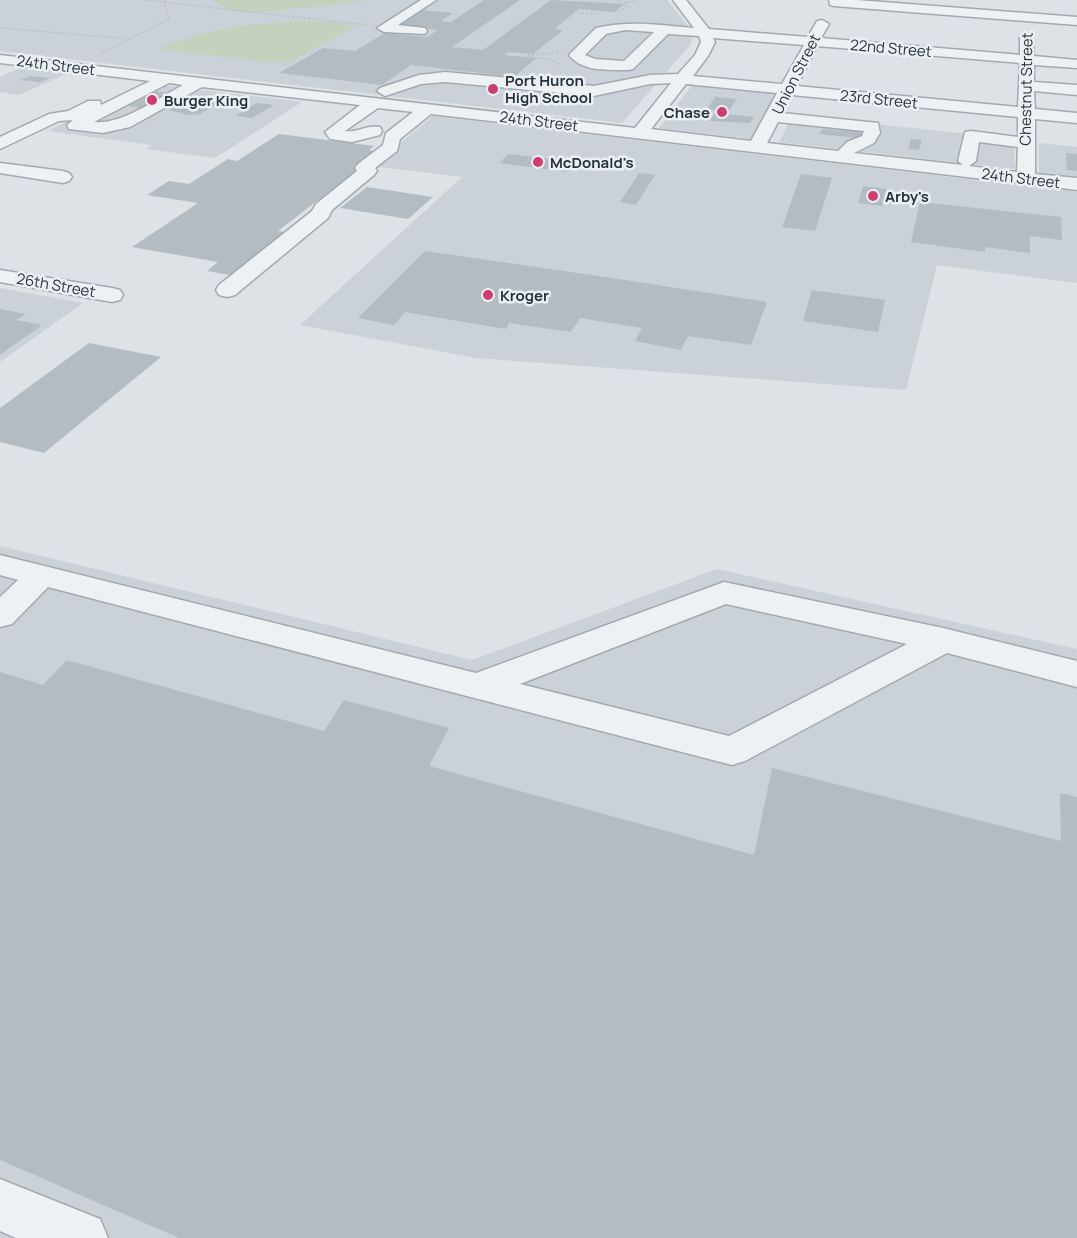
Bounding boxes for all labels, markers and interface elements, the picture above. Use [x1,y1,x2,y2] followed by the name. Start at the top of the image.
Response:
[767,30,825,118] street label: Union Street
[1015,32,1037,146] street label: Chestnut Street
[849,34,933,62] street label: 22nd Street
[15,50,97,80] street label: 24th Street
[505,70,592,108] place label: Port Huron High School
[486,82,500,96] marker: Port Huron High School
[839,84,919,114] street label: 23rd Street
[164,90,248,111] place label: Burger King
[145,93,159,107] marker: Burger King
[664,102,710,123] place label: Chase
[715,105,729,119] marker: Chase
[498,106,580,136] street label: 24th Street
[550,152,634,173] place label: McDonald's
[531,155,545,169] marker: McDonald's
[980,163,1062,193] street label: 24th Street
[885,186,929,207] place label: Arby's
[866,189,880,203] marker: Arby's
[15,268,97,302] street label: 26th Street
[500,285,549,306] place label: Kroger
[481,288,495,302] marker: Kroger

